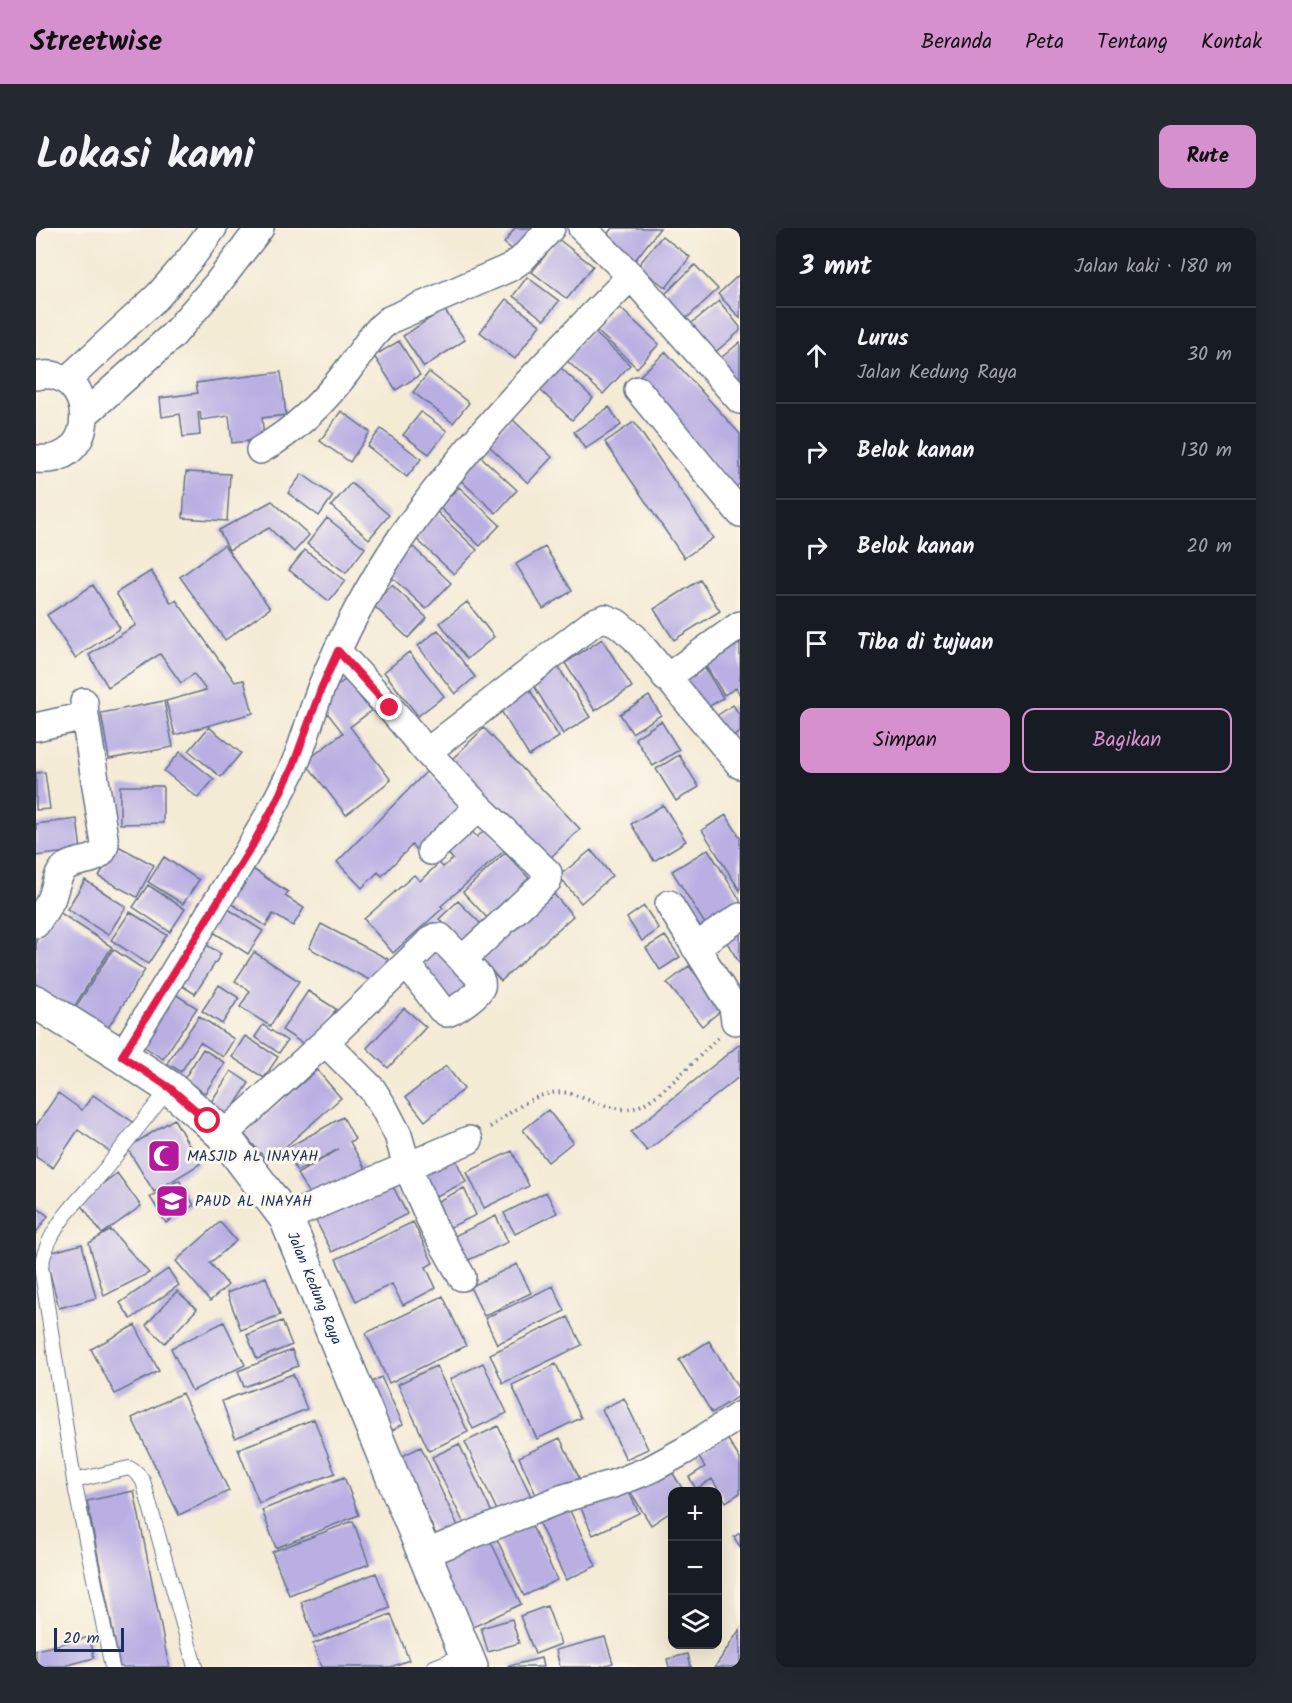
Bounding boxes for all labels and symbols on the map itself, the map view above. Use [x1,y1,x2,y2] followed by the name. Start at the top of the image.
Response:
[376,694,402,720] route end
[194,1107,220,1133] route start
[146,1138,182,1174] mosque icon: MASJID AL INAYAH
[187,1145,318,1169] place label: MASJID AL INAYAH
[154,1183,190,1219] school or university icon: PAUD AL INAYAH
[195,1190,312,1214] place label: PAUD AL INAYAH
[280,1228,348,1349] street label: Jalan Kedung Raya
[54,1625,124,1652] scale bar

